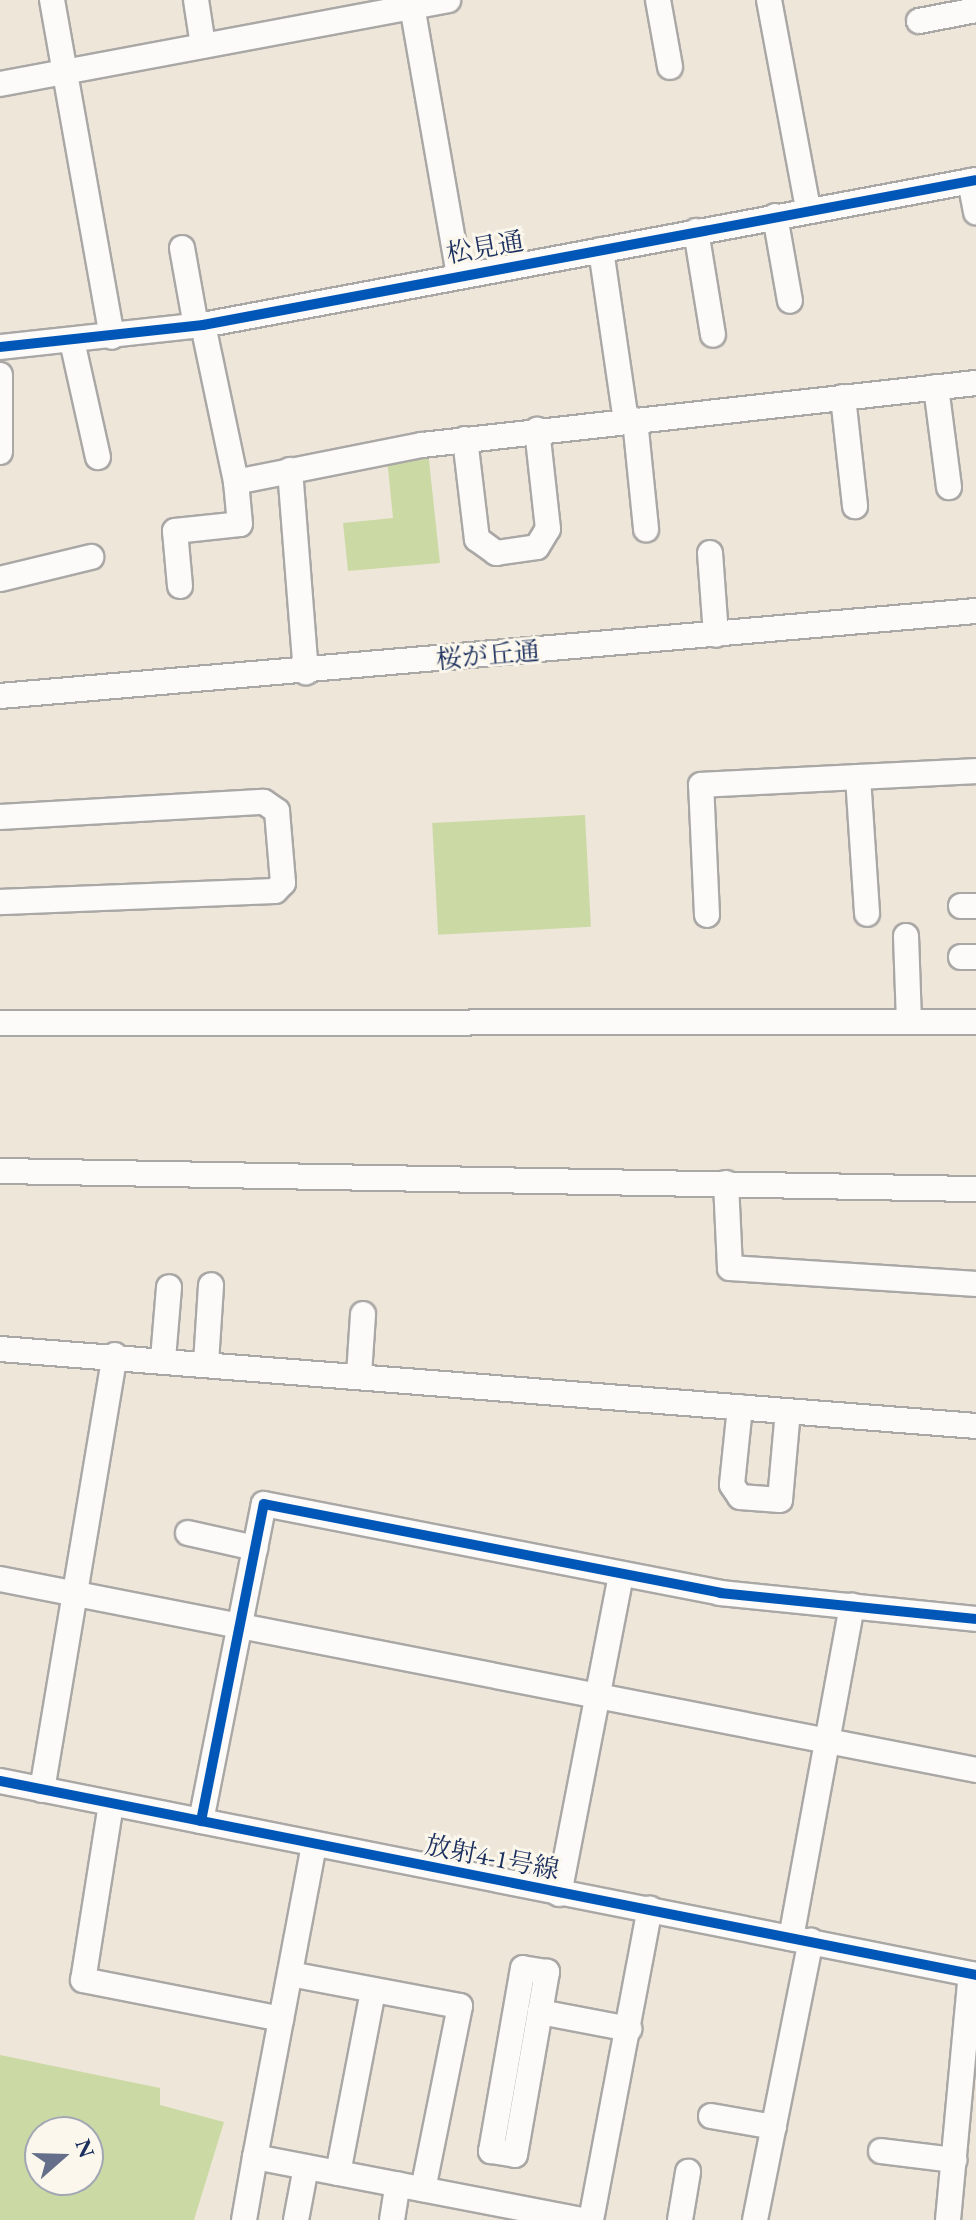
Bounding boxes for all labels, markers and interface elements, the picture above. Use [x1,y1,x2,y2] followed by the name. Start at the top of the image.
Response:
[444,226,526,270] street label: 松見通
[435,636,541,676] street label: 桜が丘通
[422,1830,562,1886] street label: 放射4-1号線
[24,2116,104,2196] north arrow
[68,2135,102,2162] text: N

